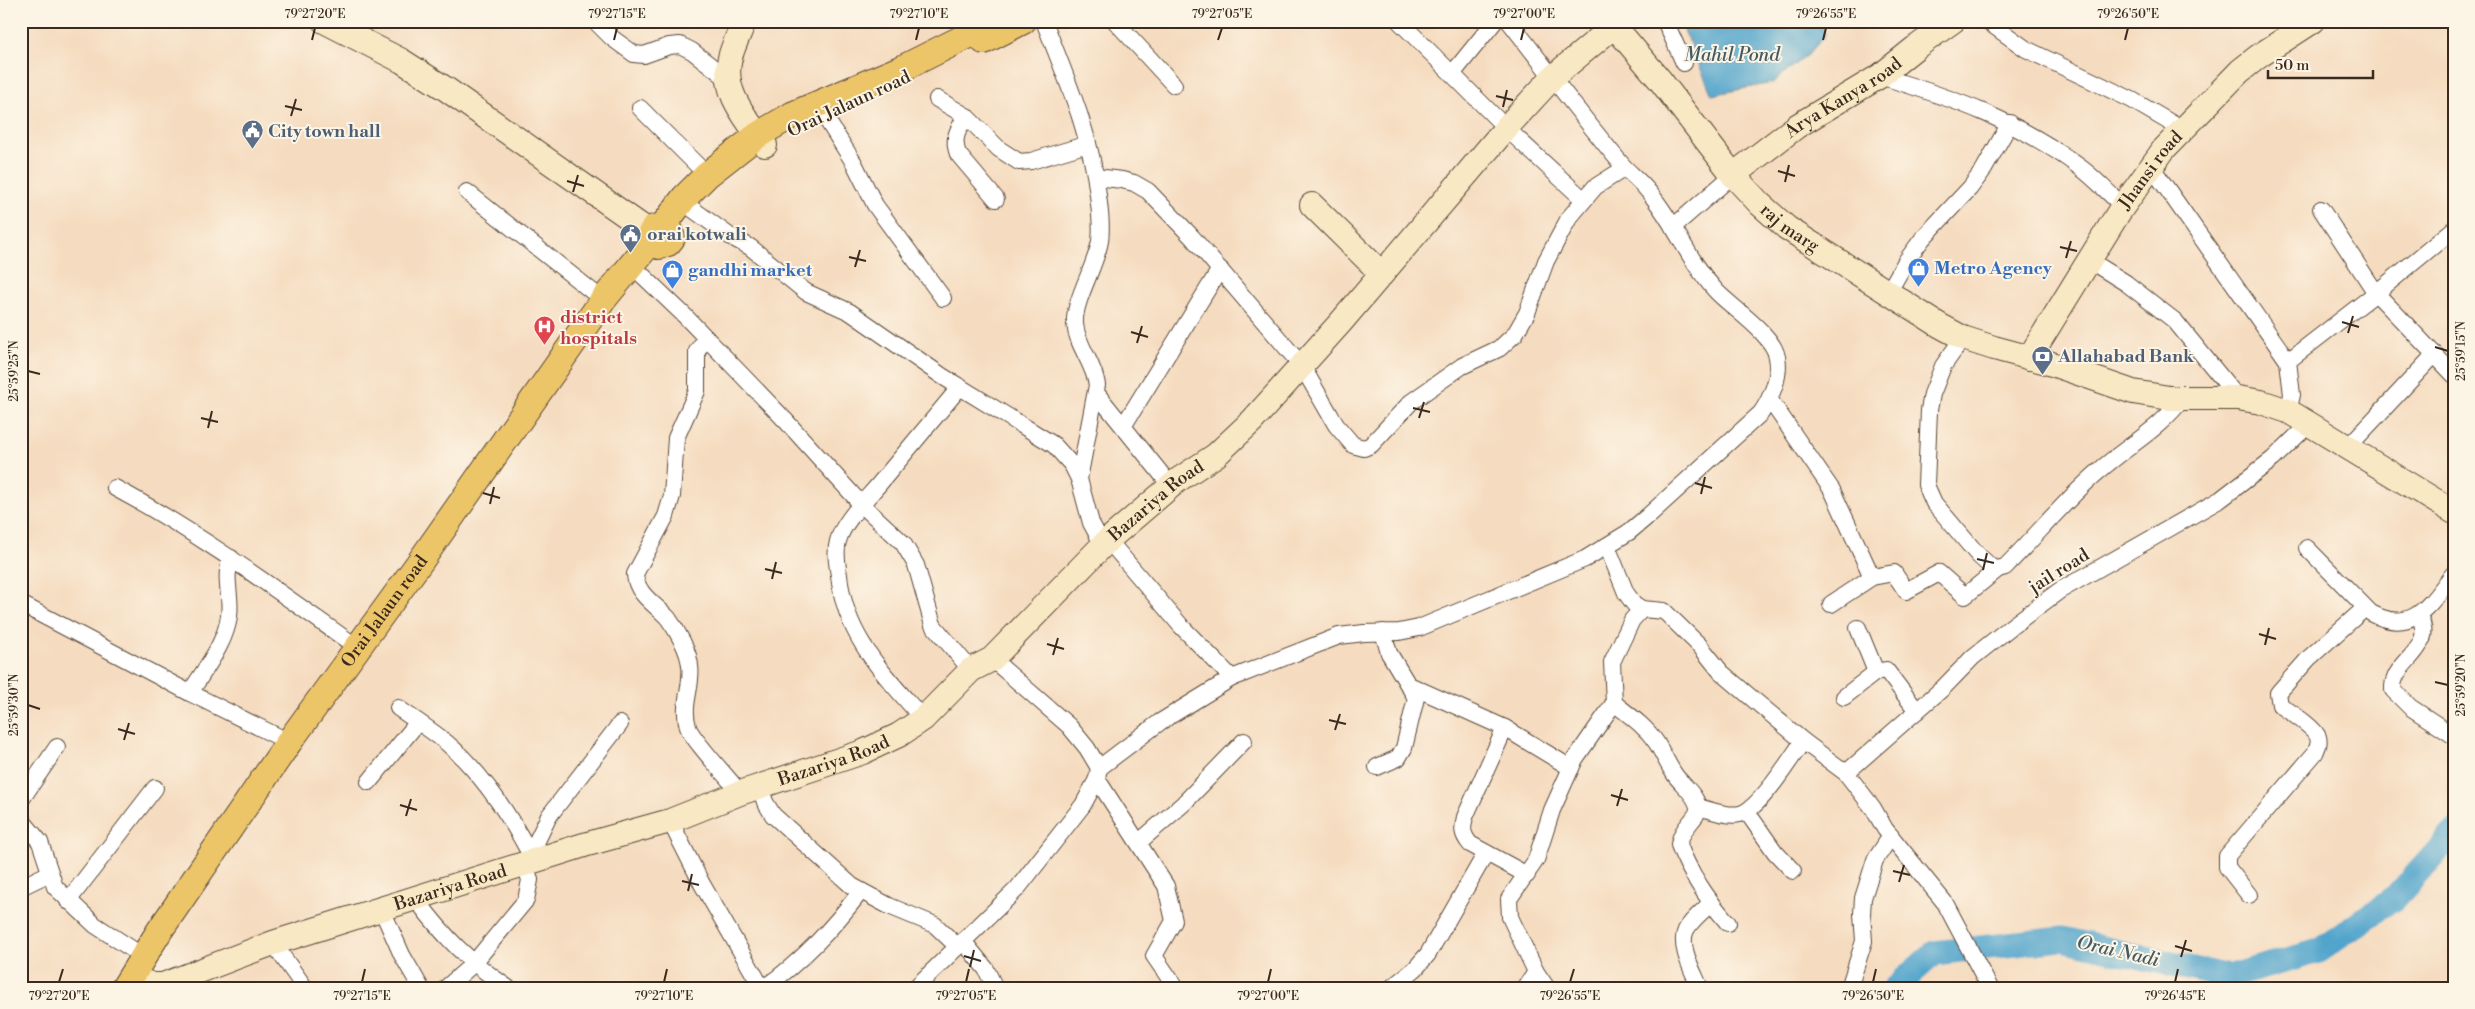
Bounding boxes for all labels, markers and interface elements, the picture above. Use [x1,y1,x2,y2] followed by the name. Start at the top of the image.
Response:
[285,7,345,22] text: 79°27'20"E
[588,7,646,22] text: 79°27'15"E
[890,7,948,22] text: 79°27'10"E
[1192,7,1252,22] text: 79°27'05"E
[1493,7,1555,22] text: 79°27'00"E
[1796,7,1856,22] text: 79°26'55"E
[2097,7,2159,22] text: 79°26'50"E
[1684,43,1781,67] water label: Mahil Pond
[2268,48,2372,80] scale bar
[1779,51,1907,144] street label: Arya Kanya road
[2275,56,2309,75] text: 50 m
[784,65,915,143] street label: Orai Jalaun road
[240,119,264,150] public building icon: City town hall
[268,120,381,143] place label: City town hall
[2112,125,2188,215] street label: Jhansi road
[1755,198,1824,258] street label: raj marg
[619,222,643,253] public building icon: orai kotwali
[647,223,747,246] place label: orai kotwali
[1906,256,1930,287] shop icon: Metro Agency
[1934,257,2053,280] place label: Metro Agency
[660,258,684,289] shop icon: gandhi market
[688,259,813,282] place label: gandhi market
[560,306,637,350] place label: district hospitals
[532,315,556,346] hospital icon: district hospitals
[2454,321,2469,381] text: 25°59'15"N
[7,340,22,402] text: 25°59'25"N
[2030,344,2054,375] bank icon: Allahabad Bank
[2057,345,2195,368] place label: Allahabad Bank
[1103,454,1209,547] street label: Bazariya Road
[2024,543,2094,599] street label: jail road
[336,550,433,672] street label: Orai Jalaun road
[2454,654,2469,716] text: 25°59'20"N
[7,674,22,736] text: 25°59'30"N
[774,729,894,791] street label: Bazariya Road
[390,858,510,916] street label: Bazariya Road
[2074,930,2162,972] water label: Orai Nadi
[29,989,89,1004] text: 79°27'20"E
[333,989,391,1004] text: 79°27'15"E
[635,989,693,1004] text: 79°27'10"E
[936,989,996,1004] text: 79°27'05"E
[1237,989,1299,1004] text: 79°27'00"E
[1540,989,1600,1004] text: 79°26'55"E
[1842,989,1904,1004] text: 79°26'50"E
[2144,989,2206,1004] text: 79°26'45"E

